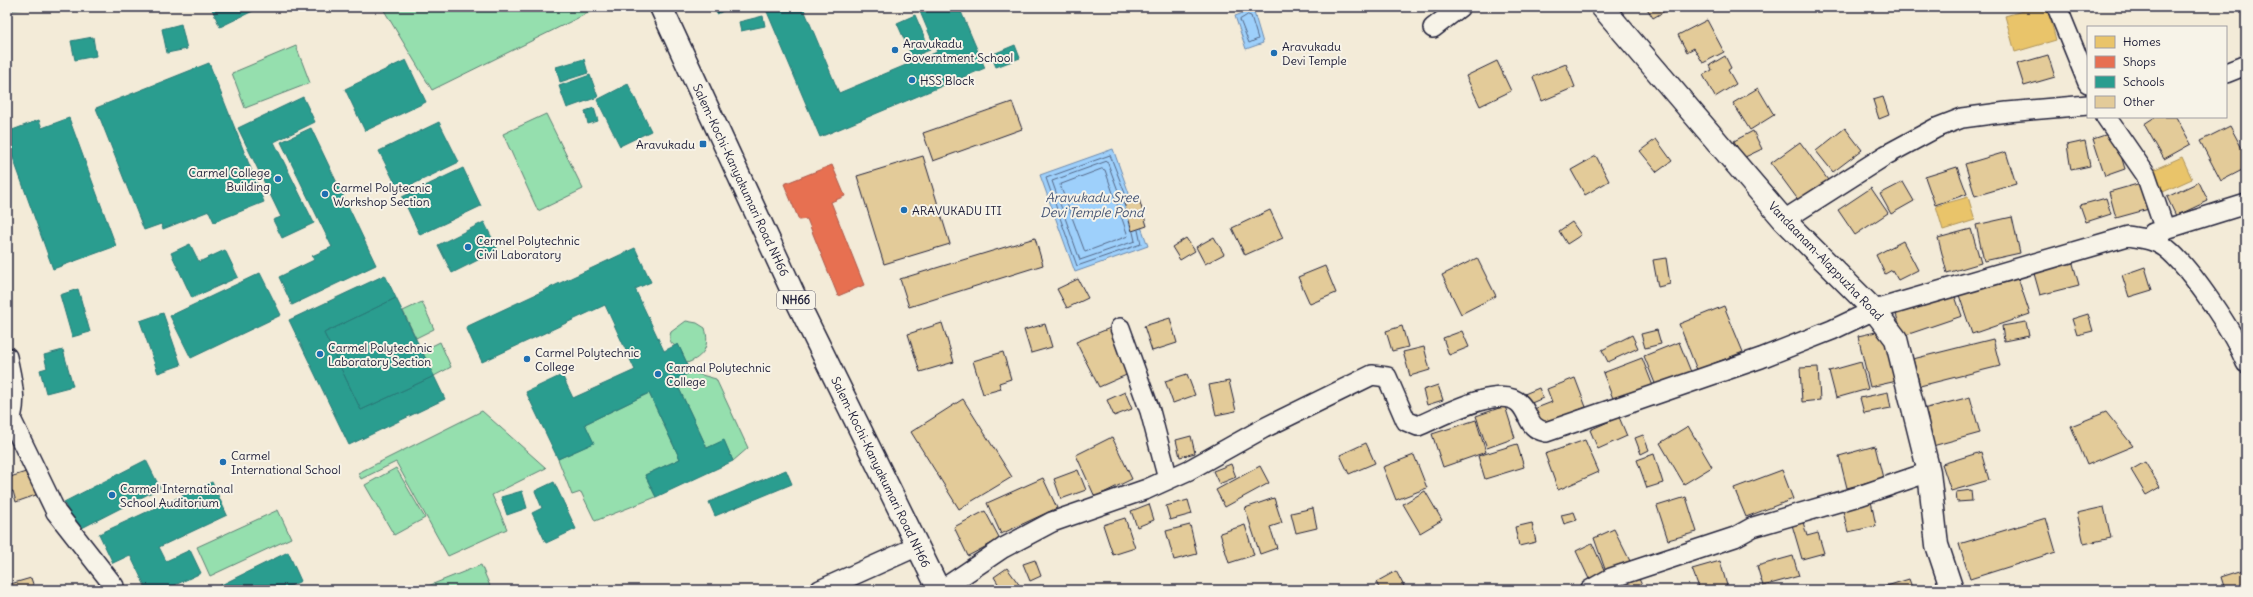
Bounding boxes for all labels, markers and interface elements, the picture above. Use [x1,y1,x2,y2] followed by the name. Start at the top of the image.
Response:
[2087,26,2227,118] legend
[2123,34,2161,49] text: Homes
[903,36,1013,65] place label: Aravukadu Governtment School
[1282,39,1347,68] place label: Aravukadu Devi Temple
[890,45,900,55] marker: Aravukadu Governtment School
[1269,48,1279,58] marker: Aravukadu Devi Temple
[2123,54,2156,69] text: Shops
[920,73,974,88] place label: HSS Block
[2123,74,2164,89] text: Schools
[907,75,917,85] marker: HSS Block
[690,81,792,279] street label: Salem-Kochi-Kanyakumari Road NH66
[2123,94,2155,109] text: Other
[636,137,695,152] place label: Aravukadu
[698,139,708,149] marker: Aravukadu
[188,165,270,194] place label: Carmel College Building
[273,174,283,184] marker: Carmel College Building
[333,180,431,209] place label: Carmel Polytecnic Workshop Section
[320,189,330,199] marker: Carmel Polytecnic Workshop Section
[1040,189,1146,221] water label: Aravukadu Sree Devi Temple Pond
[1765,198,1887,324] street label: Vandaanam-Alappuzha Road
[912,203,1002,218] place label: ARAVUKADU ITI
[899,205,909,215] marker: ARAVUKADU ITI
[476,233,580,262] place label: Cermel Polytechnic Civil Laboratory
[463,242,473,252] marker: Cermel Polytechnic Civil Laboratory
[777,291,815,309] road number: NH66
[328,340,432,369] place label: Carmel Polytechnic Laboratory Section
[535,345,639,374] place label: Carmel Polytechnic College
[315,349,325,359] marker: Carmel Polytechnic Laboratory Section
[522,354,532,364] marker: Carmel Polytechnic College
[666,360,771,389] place label: Carmal Polytechnic College
[653,369,663,379] marker: Carmal Polytechnic College
[828,374,934,570] street label: Salem-Kochi-Kanyakumari Road NH66
[231,448,341,477] place label: Carmel International School
[218,457,228,467] marker: Carmel International School
[120,481,233,510] place label: Carmel International School Auditorium
[107,490,117,500] marker: Carmel International School Auditorium

